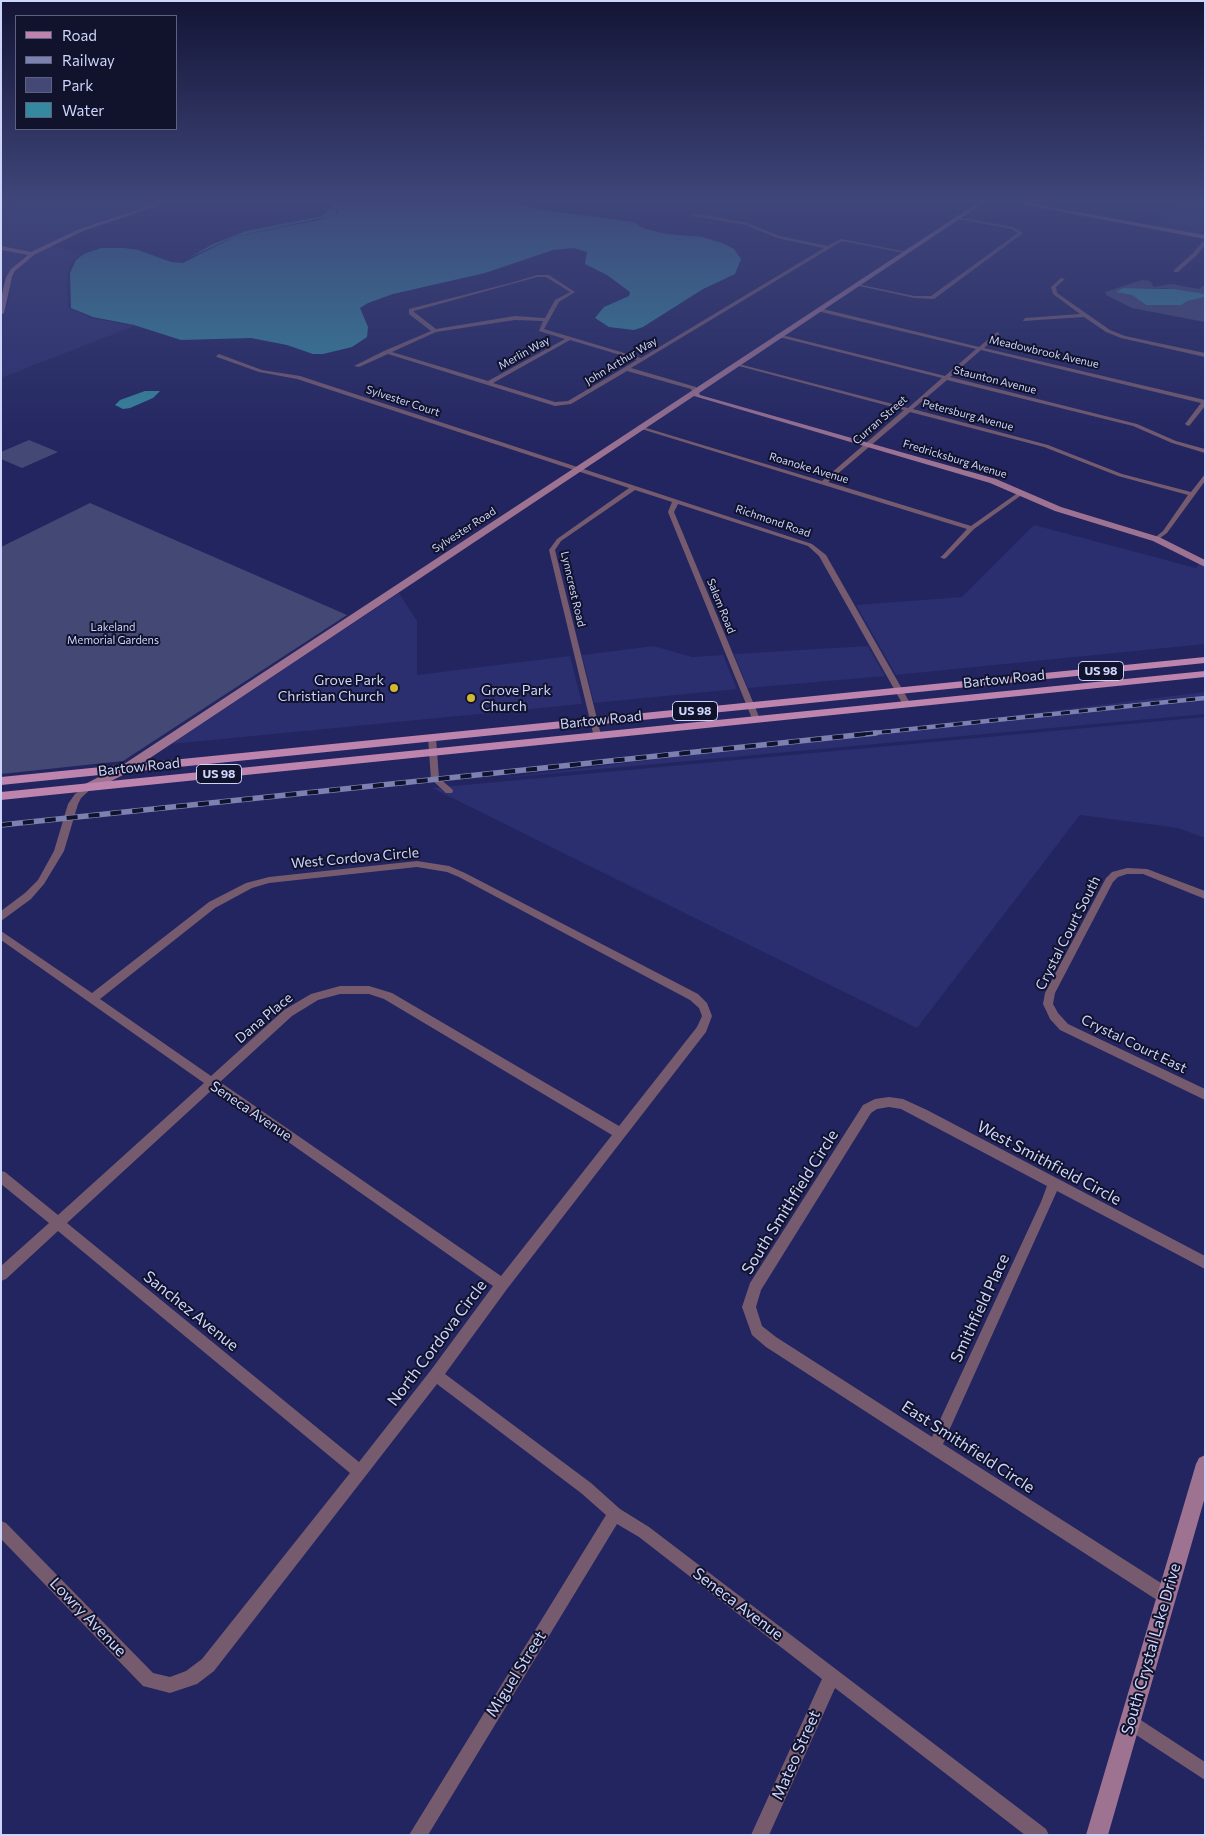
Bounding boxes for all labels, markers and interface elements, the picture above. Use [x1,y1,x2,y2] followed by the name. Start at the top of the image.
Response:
[15,15,178,130] legend
[62,26,97,44] text: Road
[62,51,115,69] text: Railway
[62,76,93,94] text: Park
[62,101,104,119] text: Water
[496,333,552,373] street label: Merlin Way
[988,333,1100,371] street label: Meadowbrook Avenue
[583,334,659,388] street label: John Arthur Way
[952,363,1038,397] street label: Staunton Avenue
[364,383,442,419] street label: Sylvester Court
[850,393,910,447] street label: Curran Street
[921,397,1015,433] street label: Petersburg Avenue
[901,437,1009,481] street label: Fredricksburg Avenue
[768,450,850,486] street label: Roanoke Avenue
[734,502,812,540] street label: Richmond Road
[430,504,498,556] street label: Sylvester Road
[558,550,588,628] street label: Lynncrest Road
[704,577,738,635] street label: Salem Road
[67,620,159,646] park label: Lakeland Memorial Gardens
[1078,661,1124,680] road number: US 98
[962,666,1046,692] street label: Bartow Road
[278,672,384,704] place label: Grove Park Christian Church
[388,682,400,694] marker: Grove Park Christian Church
[481,682,551,714] place label: Grove Park Church
[465,692,477,704] marker: Grove Park Church
[672,701,718,720] road number: US 98
[559,707,643,733] street label: Bartow Road
[97,754,181,780] street label: Bartow Road
[196,764,242,784] road number: US 98
[290,844,420,872] street label: West Cordova Circle
[1032,873,1104,993] street label: Crystal Court South
[232,989,296,1047] street label: Dana Place
[1078,1011,1190,1077] street label: Crystal Court East
[207,1078,295,1144] street label: Seneca Avenue
[974,1117,1124,1209] street label: West Smithfield Circle
[738,1126,842,1278] street label: South Smithfield Circle
[947,1251,1013,1365] street label: Smithfield Place
[140,1267,242,1355] street label: Sanchez Avenue
[383,1276,491,1410] street label: North Cordova Circle
[898,1397,1038,1497] street label: East Smithfield Circle
[1117,1561,1185,1737] street label: South Crystal Lake Drive
[689,1564,787,1644] street label: Seneca Avenue
[46,1574,130,1660] street label: Lowry Avenue
[482,1627,550,1721] street label: Miguel Street
[768,1707,824,1803] street label: Mateo Street

